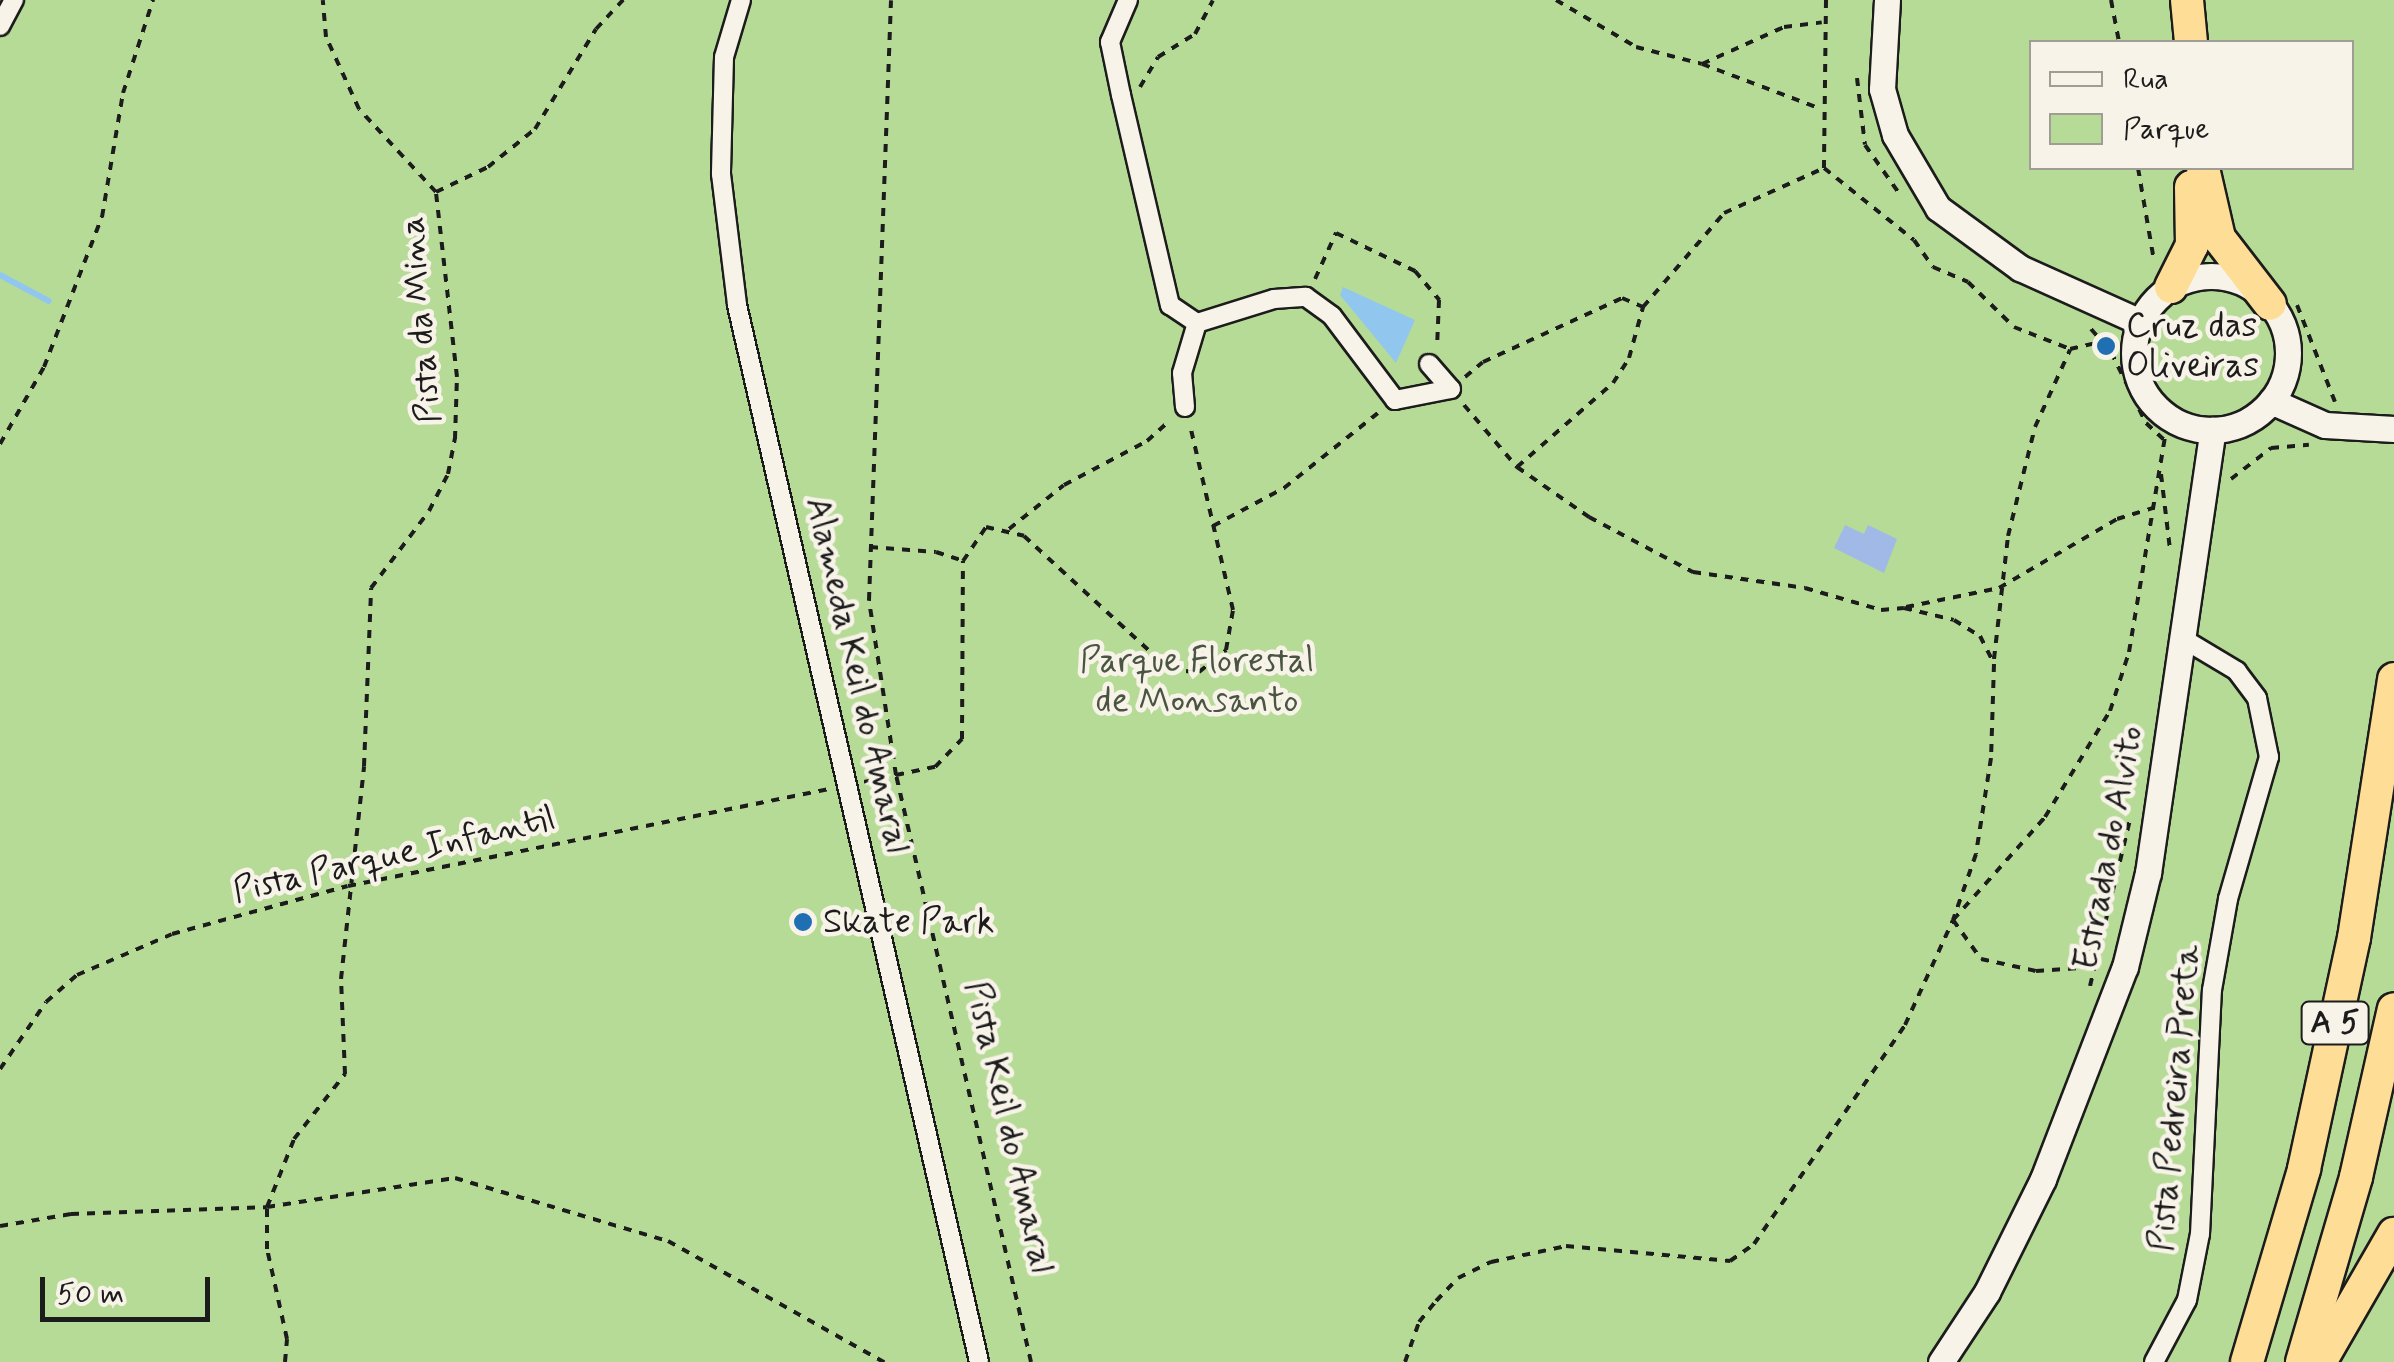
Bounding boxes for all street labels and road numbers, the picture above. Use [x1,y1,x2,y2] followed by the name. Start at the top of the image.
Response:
[392,221,450,419] street label: Pista da Mina
[796,494,918,856] street label: Alameda Keil do Amaral
[2065,723,2153,973] street label: Estrada do Alvito
[236,799,552,911] street label: Pista Parque Infantil
[2141,949,2209,1247] street label: Pista Pedreira Preta
[955,978,1063,1276] street label: Pista Keil do Amaral
[2300,996,2370,1050] road number: A 5

